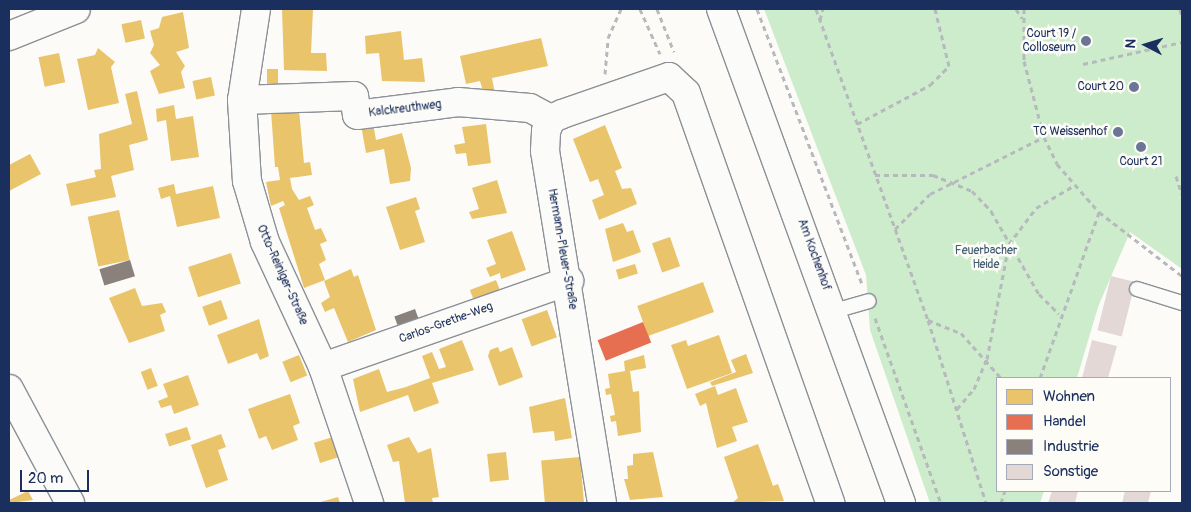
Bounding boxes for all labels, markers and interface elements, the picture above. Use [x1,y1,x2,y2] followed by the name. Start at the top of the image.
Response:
[1121,20,1171,70] north arrow
[1022,27,1076,55] place label: Court 19 / Colloseum
[1080,35,1092,47] marker: Court 19 / Colloseum
[1122,38,1139,49] text: N
[1077,80,1124,94] place label: Court 20
[1128,81,1140,93] marker: Court 20
[368,97,442,121] street label: Kalckreuthweg
[1033,125,1108,139] place label: TC Weissenhof
[1112,126,1124,138] marker: TC Weissenhof
[1135,141,1147,153] marker: Court 21
[1119,155,1163,169] place label: Court 21
[544,187,580,311] street label: Hermann-Pleuer-Straße
[794,217,834,293] street label: Am Kochenhof
[253,223,311,327] street label: Otto-Reiniger-Straße
[955,244,1017,272] park label: Feuerbacher Heide
[397,299,495,347] street label: Carlos-Grethe-Weg
[996,377,1171,492] legend
[1043,387,1095,406] text: Wohnen
[1043,412,1086,431] text: Handel
[1043,437,1099,456] text: Industrie
[22,460,91,492] scale bar
[1043,462,1098,481] text: Sonstige
[28,469,63,488] text: 20 m

